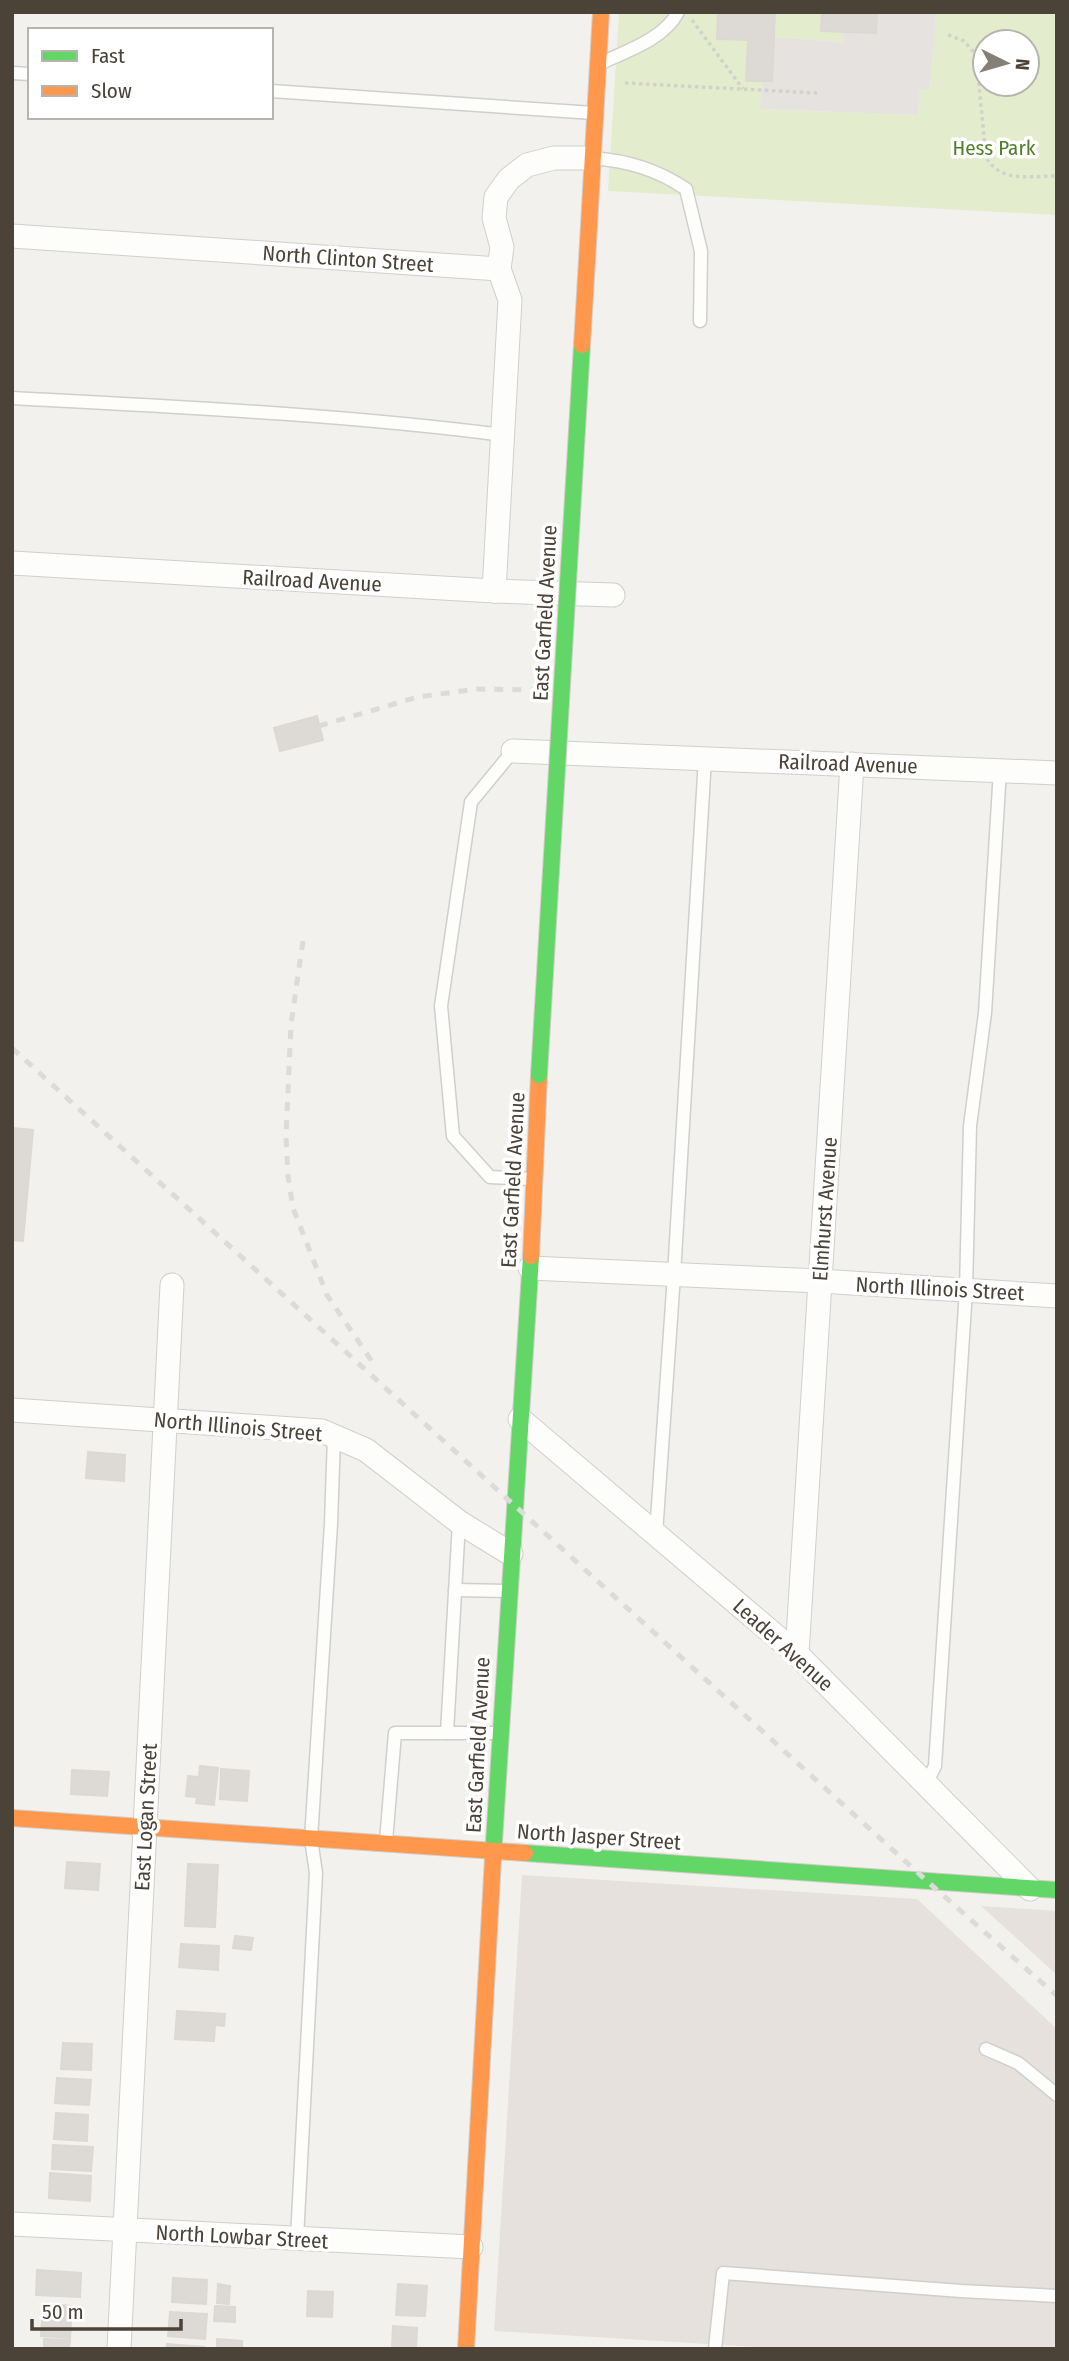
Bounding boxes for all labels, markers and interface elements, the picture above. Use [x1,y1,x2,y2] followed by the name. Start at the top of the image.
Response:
[28,28,273,119] legend
[971,28,1041,98] north arrow
[91,43,125,69] text: Fast
[1010,58,1034,71] text: N
[91,78,132,104] text: Slow
[952,135,1036,161] park label: Hess Park
[262,240,435,278] street label: North Clinton Street
[527,524,563,702] street label: East Garfield Avenue
[242,564,382,598] street label: Railroad Avenue
[778,749,918,779] street label: Railroad Avenue
[495,1091,531,1269] street label: East Garfield Avenue
[807,1136,843,1282] street label: Elmhurst Avenue
[855,1272,1025,1306] street label: North Illinois Street
[153,1407,323,1447] street label: North Illinois Street
[727,1593,839,1697] street label: Leader Avenue
[460,1656,496,1834] street label: East Garfield Avenue
[129,1742,163,1891] street label: East Logan Street
[516,1818,682,1856] street label: North Jasper Street
[155,2219,329,2255] street label: North Lowbar Street
[32,2288,180,2332] scale bar
[42,2299,84,2325] text: 50 m

